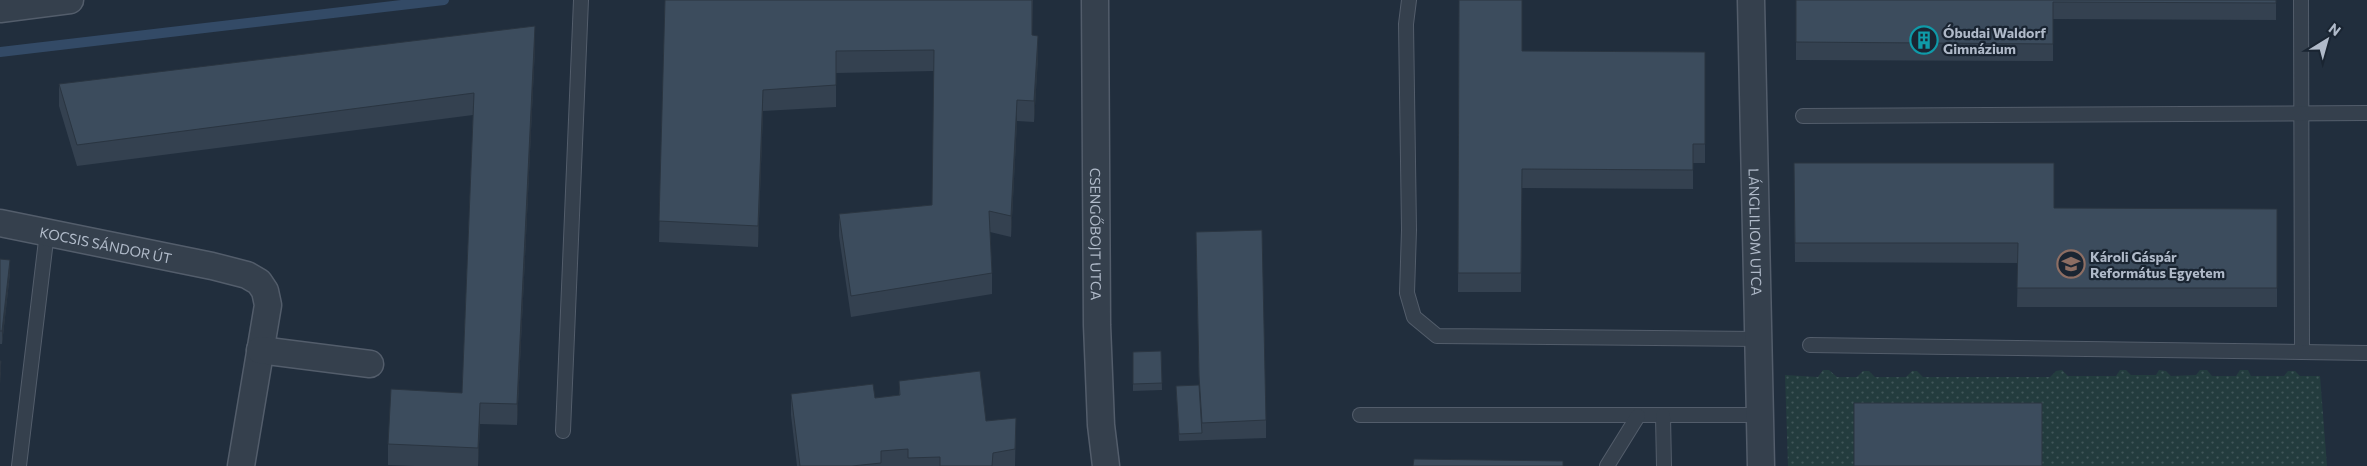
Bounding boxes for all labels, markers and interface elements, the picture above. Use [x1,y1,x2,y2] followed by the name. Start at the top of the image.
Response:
[2302,15,2352,65] north arrow
[2326,19,2344,39] text: N
[1943,24,2046,57] place label: Óbudai Waldorf Gimnázium
[1909,25,1939,55] building icon: Óbudai Waldorf Gimnázium
[1088,168,1105,301] street label: CSENGŐBOJT UTCA
[1746,168,1766,296] street label: LÁNGLILIOM UTCA
[38,223,173,266] street label: KOCSIS SÁNDOR ÚT
[2090,248,2225,281] place label: Károli Gáspár Református Egyetem
[2056,249,2086,279] school or university icon: Károli Gáspár Református Egyetem

